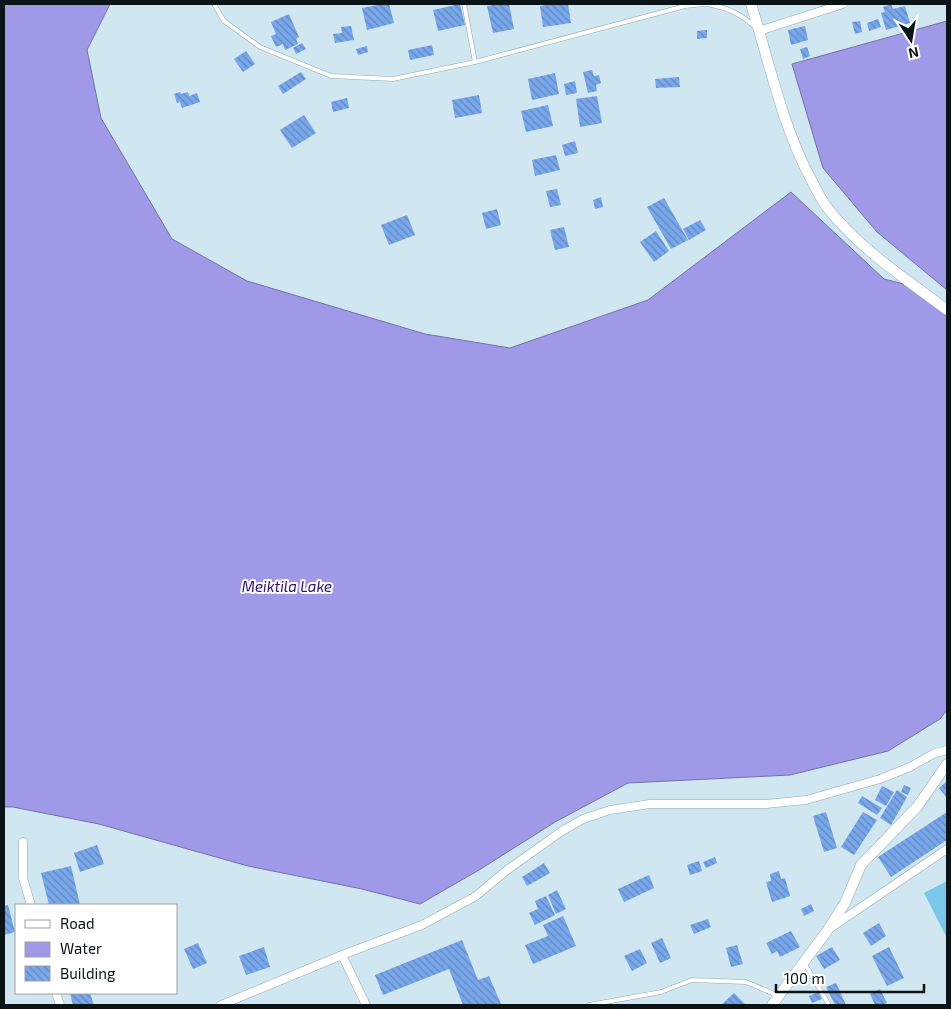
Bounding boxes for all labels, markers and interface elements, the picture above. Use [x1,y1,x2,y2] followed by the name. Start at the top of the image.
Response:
[886,15,936,65] north arrow
[907,44,921,63] text: N
[242,577,332,595] water label: Meiktila Lake
[15,904,178,994] legend
[60,914,95,932] text: Road
[60,939,102,957] text: Water
[776,962,924,994] scale bar
[60,964,116,982] text: Building
[784,969,825,987] text: 100 m

